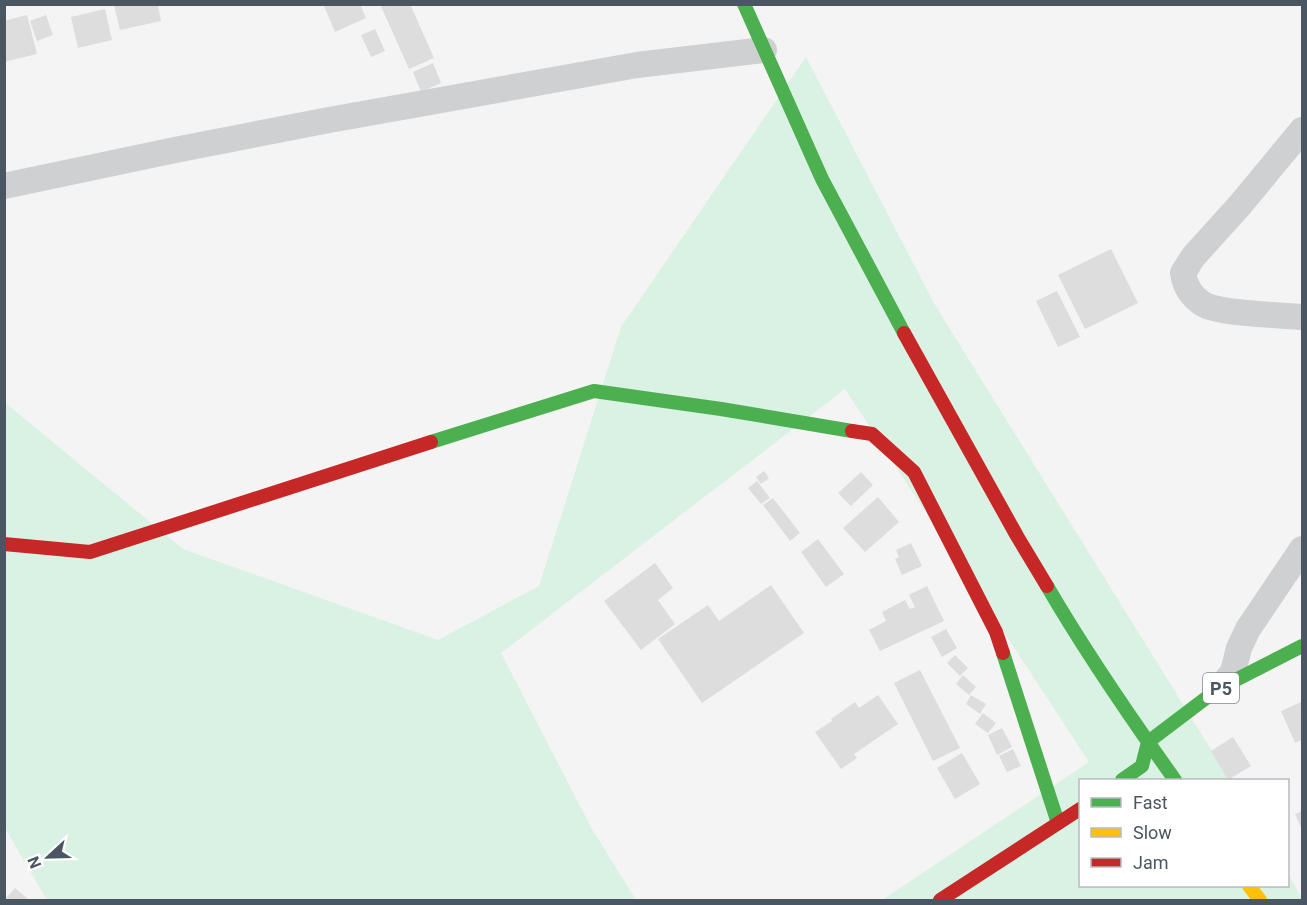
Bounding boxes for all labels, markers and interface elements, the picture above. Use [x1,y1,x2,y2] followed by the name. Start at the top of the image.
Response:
[1203,673,1239,703] road number: P5
[1079,779,1289,887] legend
[1133,792,1168,813] text: Fast
[1133,822,1172,843] text: Slow
[18,827,78,887] north arrow
[1133,852,1169,873] text: Jam
[24,854,45,871] text: N

